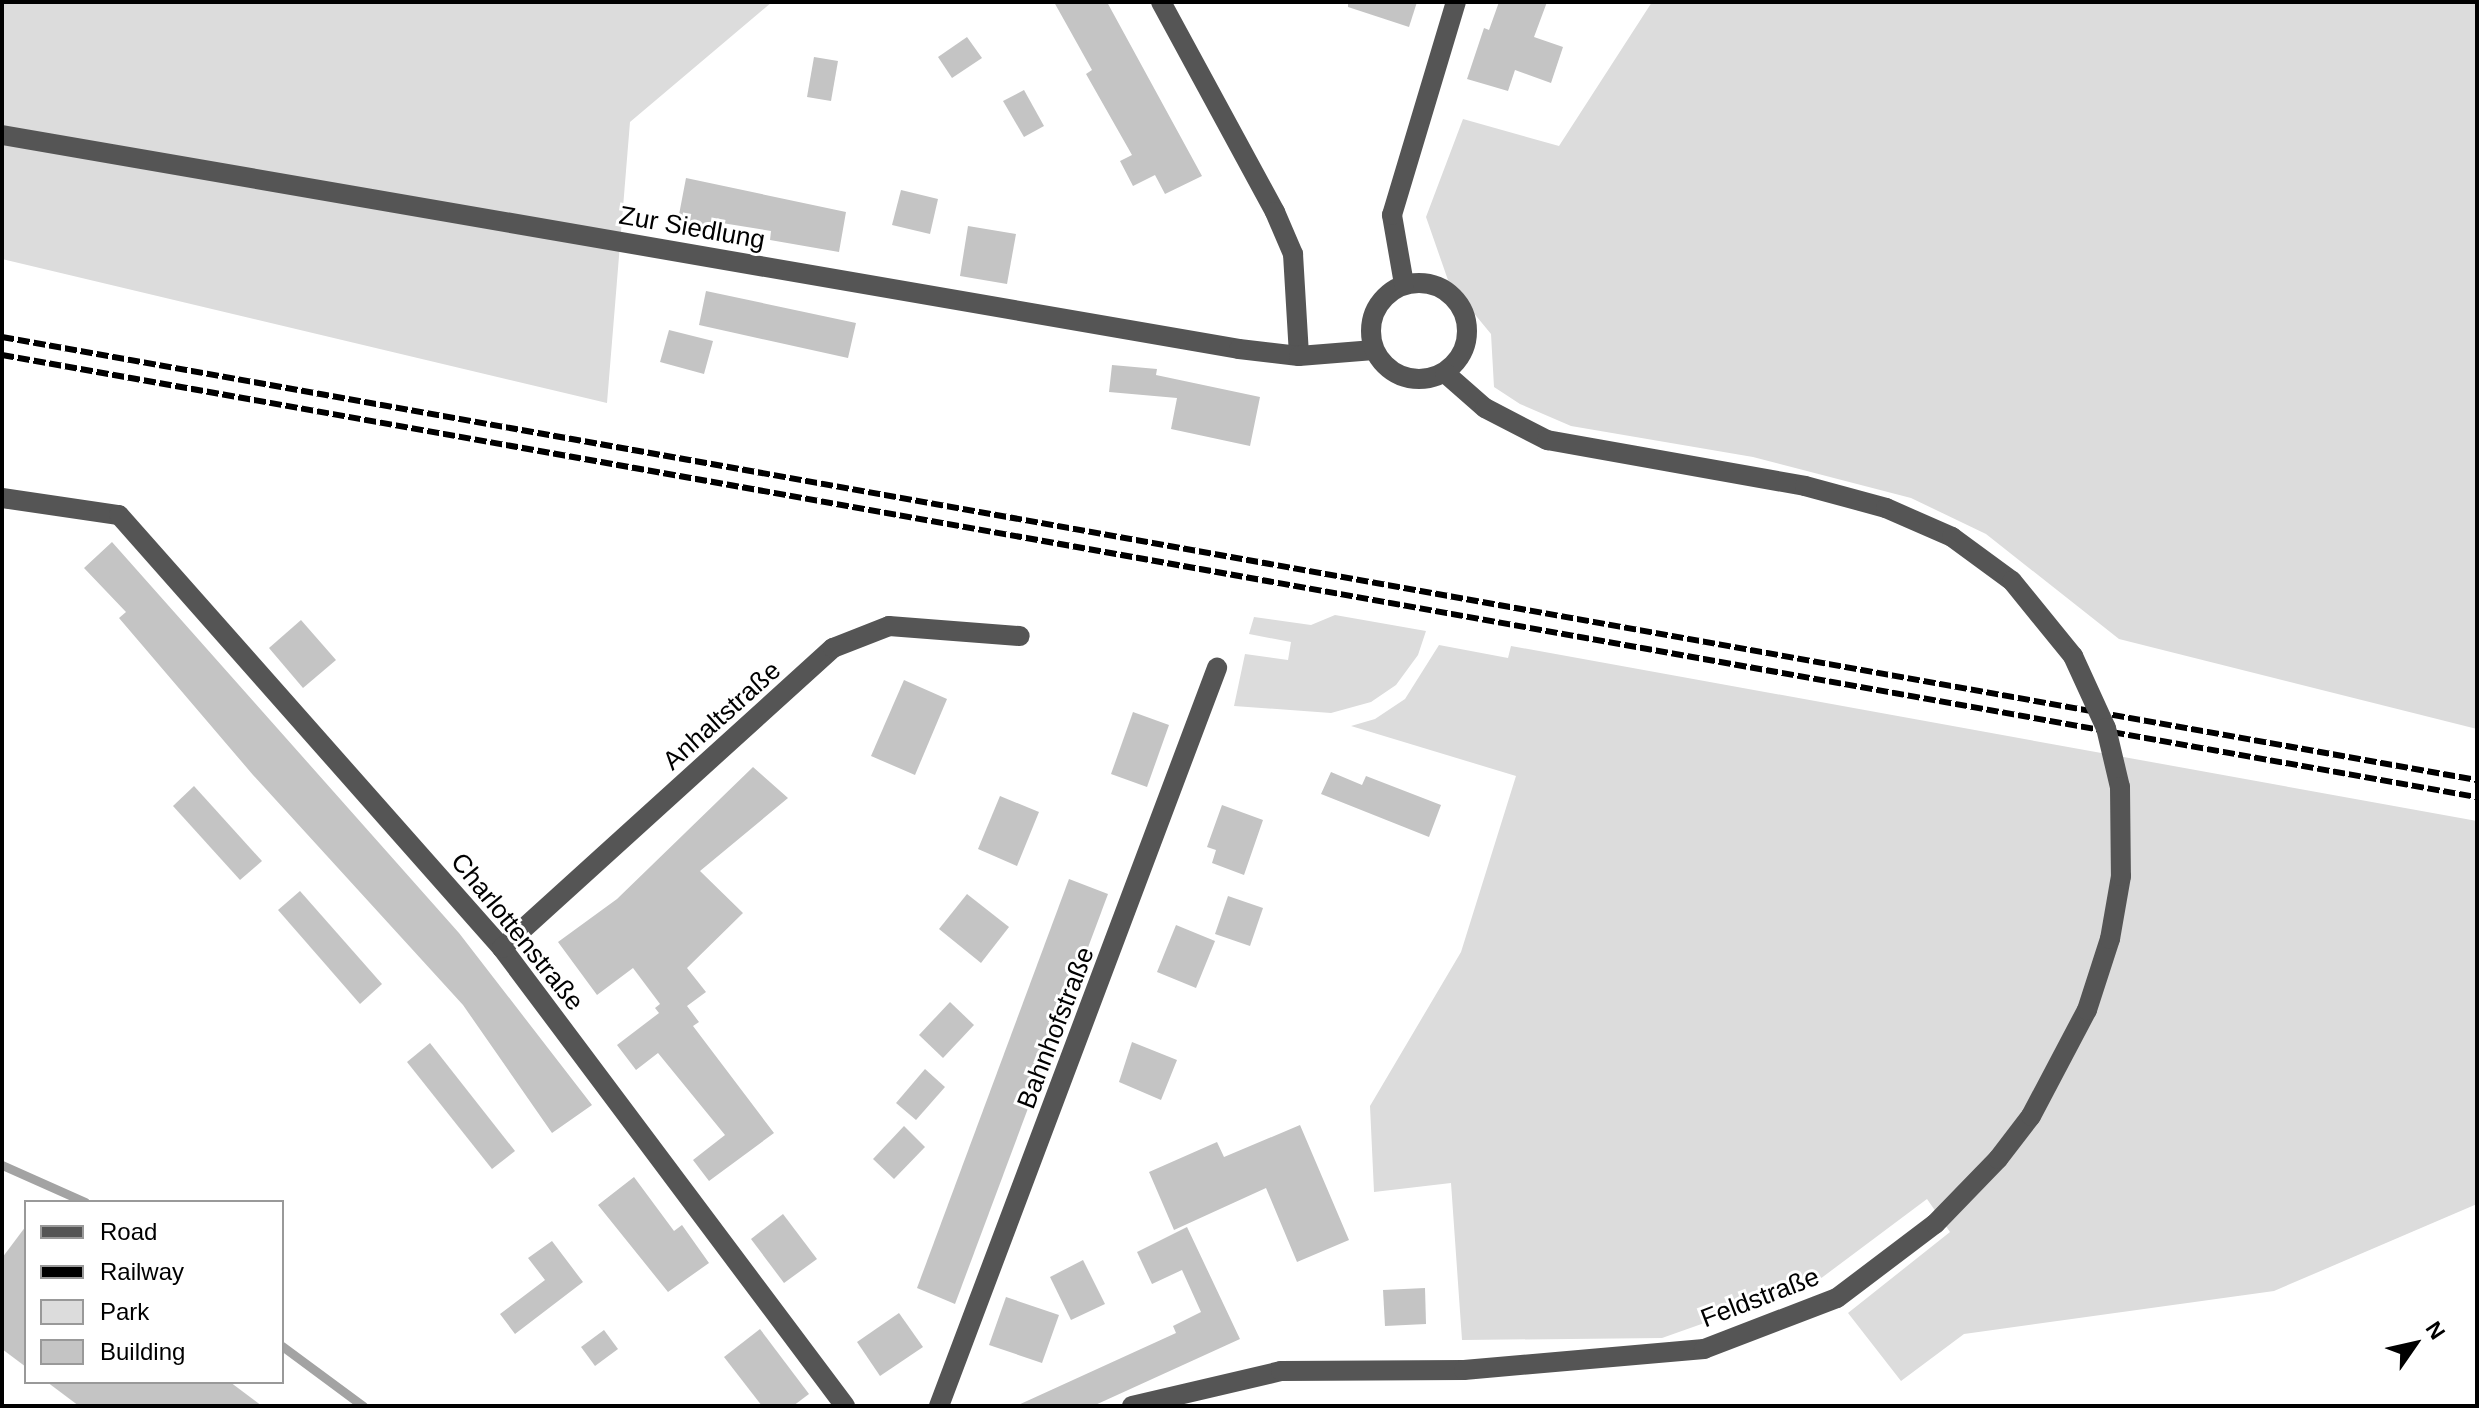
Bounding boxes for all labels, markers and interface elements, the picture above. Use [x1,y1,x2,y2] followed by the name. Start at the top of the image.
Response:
[617,200,767,256] street label: Zur Siedlung
[657,655,787,777] street label: Anhaltstraße
[444,847,590,1017] street label: Charlottenstraße
[1011,943,1101,1113] street label: Bahnhofstraße
[24,1200,284,1384] legend
[100,1218,157,1245] text: Road
[100,1258,184,1285] text: Railway
[1696,1261,1824,1335] street label: Feldstraße
[100,1298,149,1325] text: Park
[2375,1304,2455,1384] north arrow
[2421,1317,2450,1344] text: N
[100,1338,185,1365] text: Building

